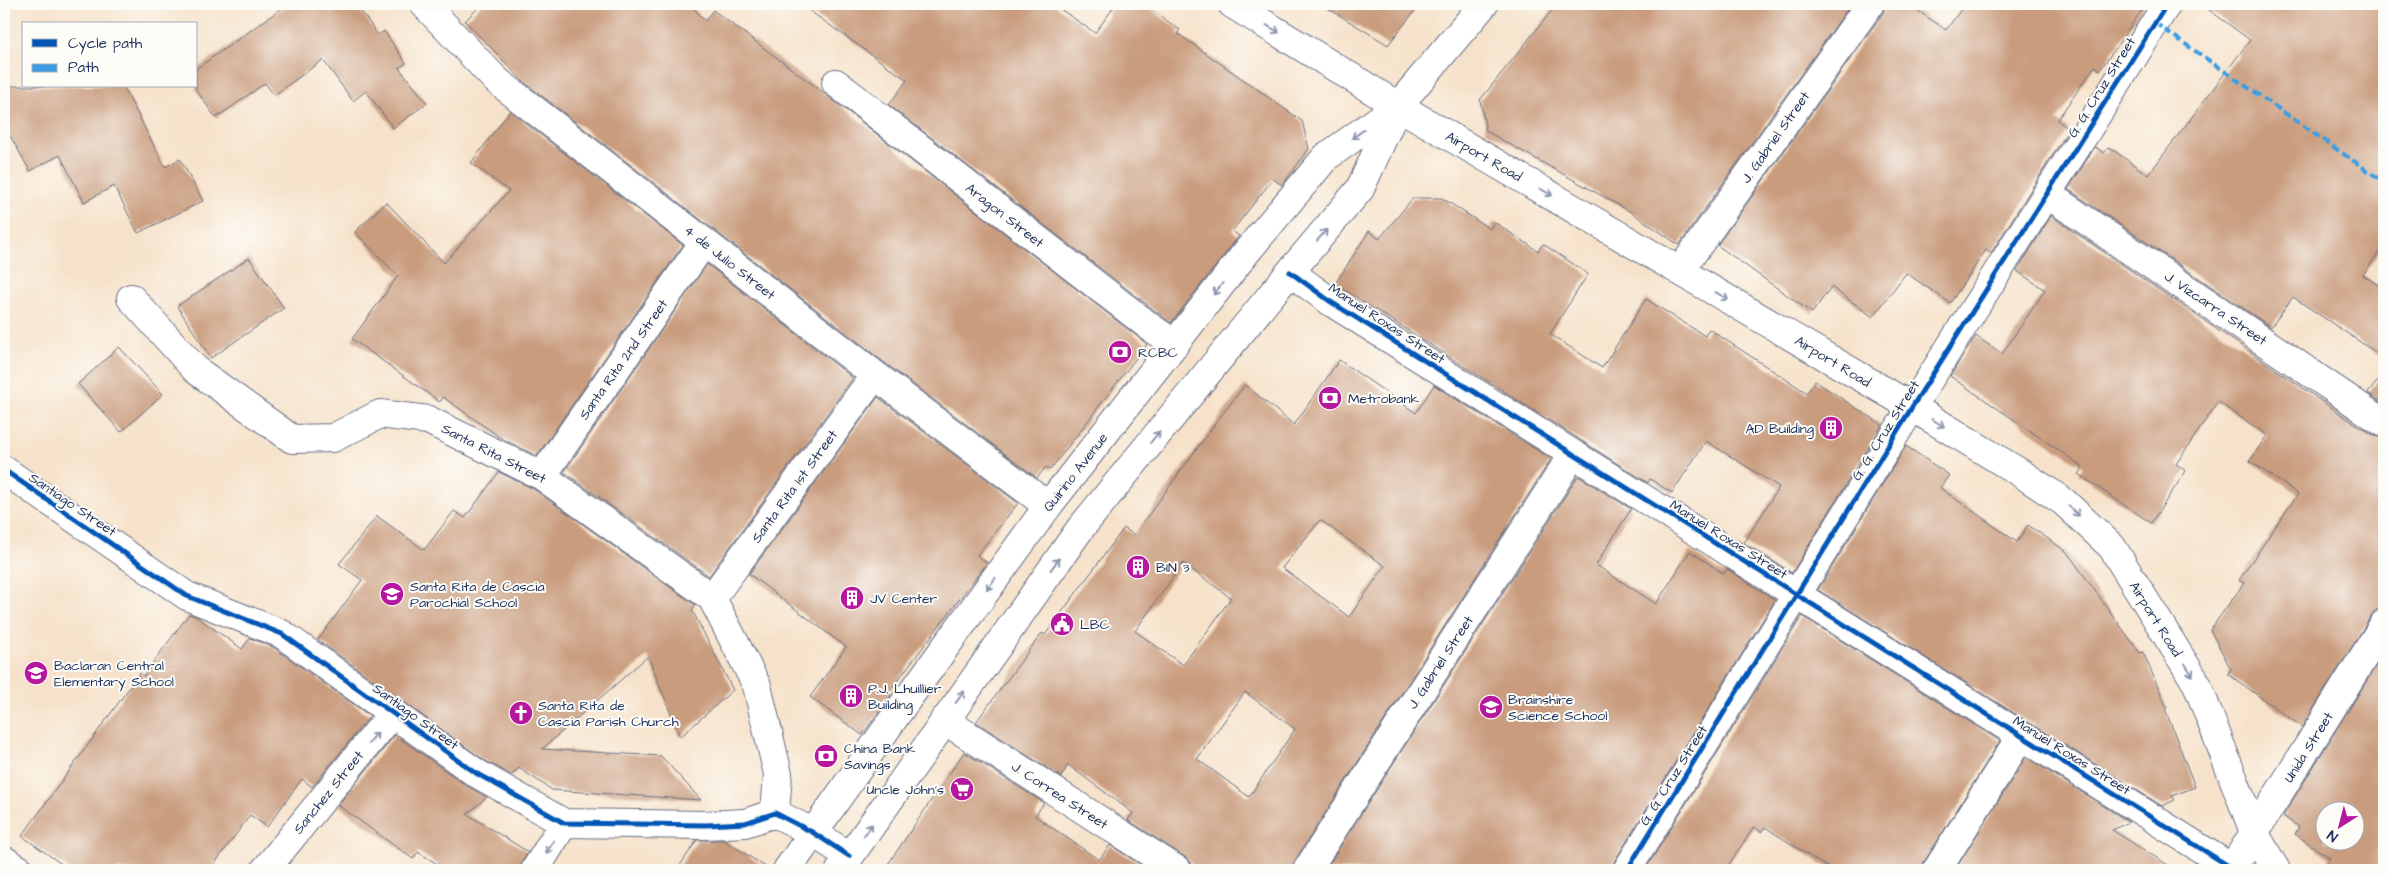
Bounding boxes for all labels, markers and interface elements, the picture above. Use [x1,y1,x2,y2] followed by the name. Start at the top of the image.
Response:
[22,22,198,88] legend
[1266,25,1280,35] one-way arrow
[68,33,143,55] text: Cycle path
[2063,33,2141,142] street label: G. G. Cruz Street
[68,57,99,78] text: Path
[1737,87,1815,188] street label: J. Gabriel Street
[1441,127,1526,187] street label: Airport Road
[1351,129,1365,139] one-way arrow
[961,179,1048,253] street label: Aragon Street
[1538,187,1553,197] one-way arrow
[679,221,780,305] street label: 4 de Julio Street
[1316,228,1327,241] one-way arrow
[2160,267,2271,351] street label: J. Vizcarra Street
[1324,279,1449,369] street label: Manuel Roxas Street
[1213,282,1224,295] one-way arrow
[1715,291,1729,301] one-way arrow
[575,295,673,424] street label: Santa Rita 2nd Street
[1791,331,1874,392] street label: Airport Road
[1107,339,1133,365] bank icon: RCBC
[1138,343,1178,363] place label: RCBC
[1847,376,1925,485] street label: G. G. Cruz Street
[1317,385,1343,411] bank icon: Metrobank
[1348,389,1419,409] place label: Metrobank
[1818,415,1844,441] building icon: AD Building
[1930,418,1944,428] one-way arrow
[438,419,550,489] street label: Santa Rita Street
[1745,419,1814,439] place label: AD Building
[747,426,843,547] street label: Santa Rita 1st Street
[1039,429,1113,516] street label: Quirino Avenue
[1150,431,1161,444] one-way arrow
[25,468,121,542] street label: Santiago Street
[1666,495,1792,584] street label: Manuel Roxas Street
[2067,505,2080,517] one-way arrow
[1125,554,1151,580] building icon: BIN 3
[1050,558,1060,572] one-way arrow
[1156,558,1190,578] place label: BIN 3
[410,577,545,613] place label: Santa Rita de Cascia Parochial School
[986,577,996,591] one-way arrow
[2124,578,2186,661] street label: Airport Road
[379,581,405,607] school or university icon: Santa Rita de Cascia Parochial School
[839,585,865,611] building icon: JV Center
[870,589,938,609] place label: JV Center
[1049,611,1075,637] public building icon: LBC
[1403,611,1479,713] street label: J. Gabriel Street
[1080,615,1110,635] place label: LBC
[54,656,174,692] place label: Baclaran Central Elementary School
[23,660,49,686] school or university icon: Baclaran Central Elementary School
[2184,663,2194,677] one-way arrow
[368,679,463,755] street label: Santiago Street
[868,679,942,715] place label: P.J. Lhuillier Building
[838,683,864,709] building icon: P.J. Lhuillier Building
[955,690,965,704] one-way arrow
[1508,690,1607,726] place label: Brainshire Science School
[1478,694,1504,720] school or university icon: Brainshire Science School
[538,696,679,732] place label: Santa Rita de Cascia Parish Church
[508,700,534,726] church icon: Santa Rita de Cascia Parish Church
[2279,708,2339,787] street label: Unida Street
[2009,711,2135,800] street label: Manuel Roxas Street
[1635,721,1713,830] street label: G. G. Cruz Street
[367,731,378,744] one-way arrow
[844,739,916,775] place label: China Bank Savings
[813,743,839,769] bank icon: China Bank Savings
[289,746,369,839] street label: Sanchez Street
[1007,757,1112,835] street label: J. Correa Street
[949,776,975,802] supermarket icon: Uncle John's
[866,780,944,800] place label: Uncle John's
[2316,802,2366,852] north arrow
[863,823,873,837] one-way arrow
[2323,825,2342,846] text: N
[544,839,554,853] one-way arrow

